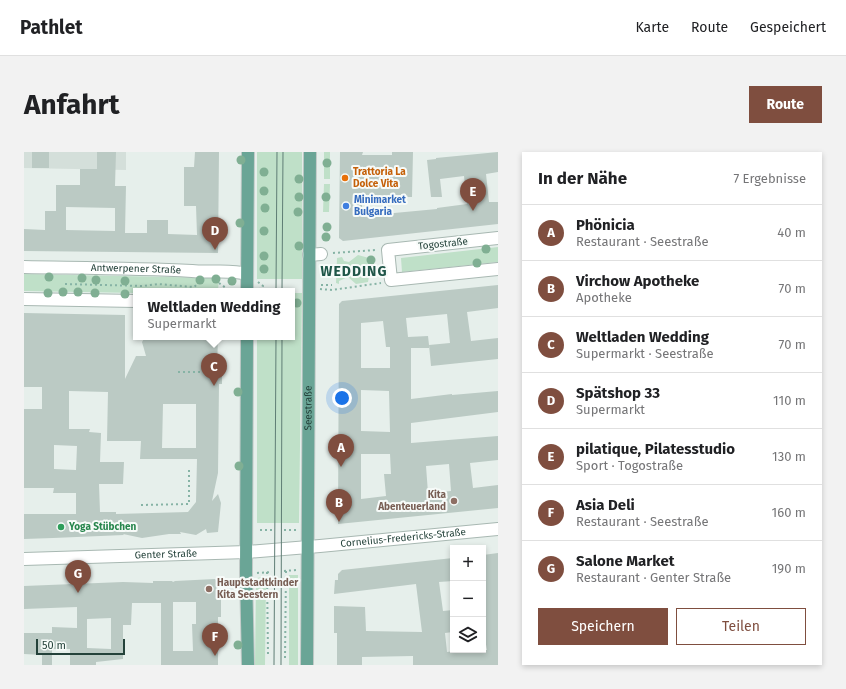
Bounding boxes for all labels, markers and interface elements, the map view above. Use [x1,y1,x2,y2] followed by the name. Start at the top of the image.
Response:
[20,16,83,39] text: Pathlet
[635,19,669,36] text: Karte
[691,19,728,36] text: Route
[750,19,826,36] text: Gespeichert
[749,86,822,123] button: Route
[24,88,120,121] text: Anfahrt
[353,166,406,190] place label: Trattoria La Dolce Vita
[538,168,627,189] text: In der Nähe
[733,171,806,186] text: 7 Ergebnisse
[340,173,350,183] marker: Trattoria La Dolce Vita
[460,178,486,211] pin: E
[354,194,406,218] place label: Minimarket Bulgaria
[341,201,351,211] marker: Minimarket Bulgaria
[576,216,635,234] text: Phönicia
[202,217,228,250] pin: D
[547,225,555,240] text: A
[777,225,806,240] text: 40 m
[576,234,708,249] text: Restaurant · Seestraße
[418,235,468,253] street label: Togostraße
[91,262,181,276] street label: Antwerpener Straße
[321,263,387,280] district label: WEDDING
[576,272,699,290] text: Virchow Apotheke
[547,281,555,296] text: B
[779,281,806,296] text: 70 m
[133,288,295,340] popup
[576,290,632,305] text: Apotheke
[147,298,281,316] text: Weltladen Wedding
[147,316,217,331] text: Supermarkt
[576,328,709,346] text: Weltladen Wedding
[547,337,555,352] text: C
[779,337,806,352] text: 70 m
[576,346,714,361] text: Supermarkt · Seestraße
[201,353,227,386] pin: C
[576,384,660,402] text: Spätshop 33
[302,385,315,431] street label: Seestraße
[332,388,352,408] your location
[547,393,555,408] text: D
[773,393,806,408] text: 110 m
[576,402,645,417] text: Supermarkt
[328,434,354,467] pin: A
[576,440,735,458] text: pilatique, Pilatesstudio
[548,449,554,464] text: E
[772,449,806,464] text: 130 m
[576,458,683,473] text: Sport · Togostraße
[326,489,352,522] pin: B
[377,489,447,513] place label: Kita Abenteuerland
[449,496,459,506] marker: Kita Abenteuerland
[576,496,635,514] text: Asia Deli
[548,505,554,520] text: F
[772,505,806,520] text: 160 m
[576,514,708,529] text: Restaurant · Seestraße
[68,521,137,533] place label: Yoga Stübchen
[56,522,66,532] marker: Yoga Stübchen
[340,526,466,550] street label: Cornelius-Fredericks-Straße
[450,545,486,653] map controls
[450,545,486,581] button: +
[134,548,197,562] street label: Genter Straße
[576,552,674,570] text: Salone Market
[65,560,91,593] pin: G
[547,561,555,576] text: G
[772,561,806,576] text: 190 m
[576,570,731,585] text: Restaurant · Genter Straße
[217,577,299,601] place label: Hauptstadtkinder Kita Seestern
[450,581,486,617] button: −
[204,584,214,594] marker: Hauptstadtkinder Kita Seestern
[538,608,668,645] button: Speichern
[676,608,806,645] button: Teilen
[450,617,486,653] button: layers
[202,623,228,656] pin: F
[36,637,125,656] scale bar
[42,639,66,652] text: 50 m

